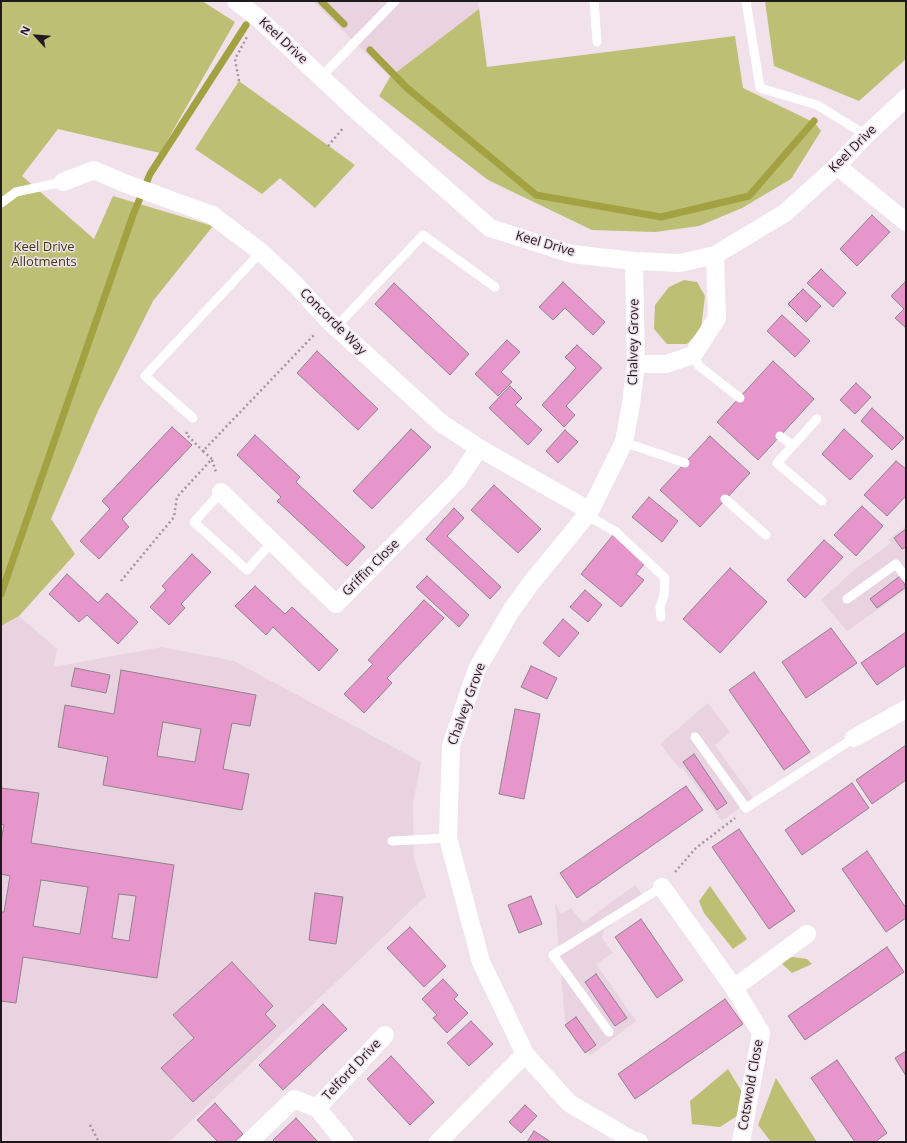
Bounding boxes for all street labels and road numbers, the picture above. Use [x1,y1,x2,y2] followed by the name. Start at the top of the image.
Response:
[255,14,311,68] street label: Keel Drive
[826,122,880,176] street label: Keel Drive
[514,228,576,260] street label: Keel Drive
[296,285,370,359] street label: Concorde Way
[625,299,643,385] street label: Chalvey Grove
[339,536,403,600] street label: Griffin Close
[445,661,489,747] street label: Chalvey Grove
[320,1036,384,1104] street label: Telford Drive
[735,1038,767,1132] street label: Cotswold Close

